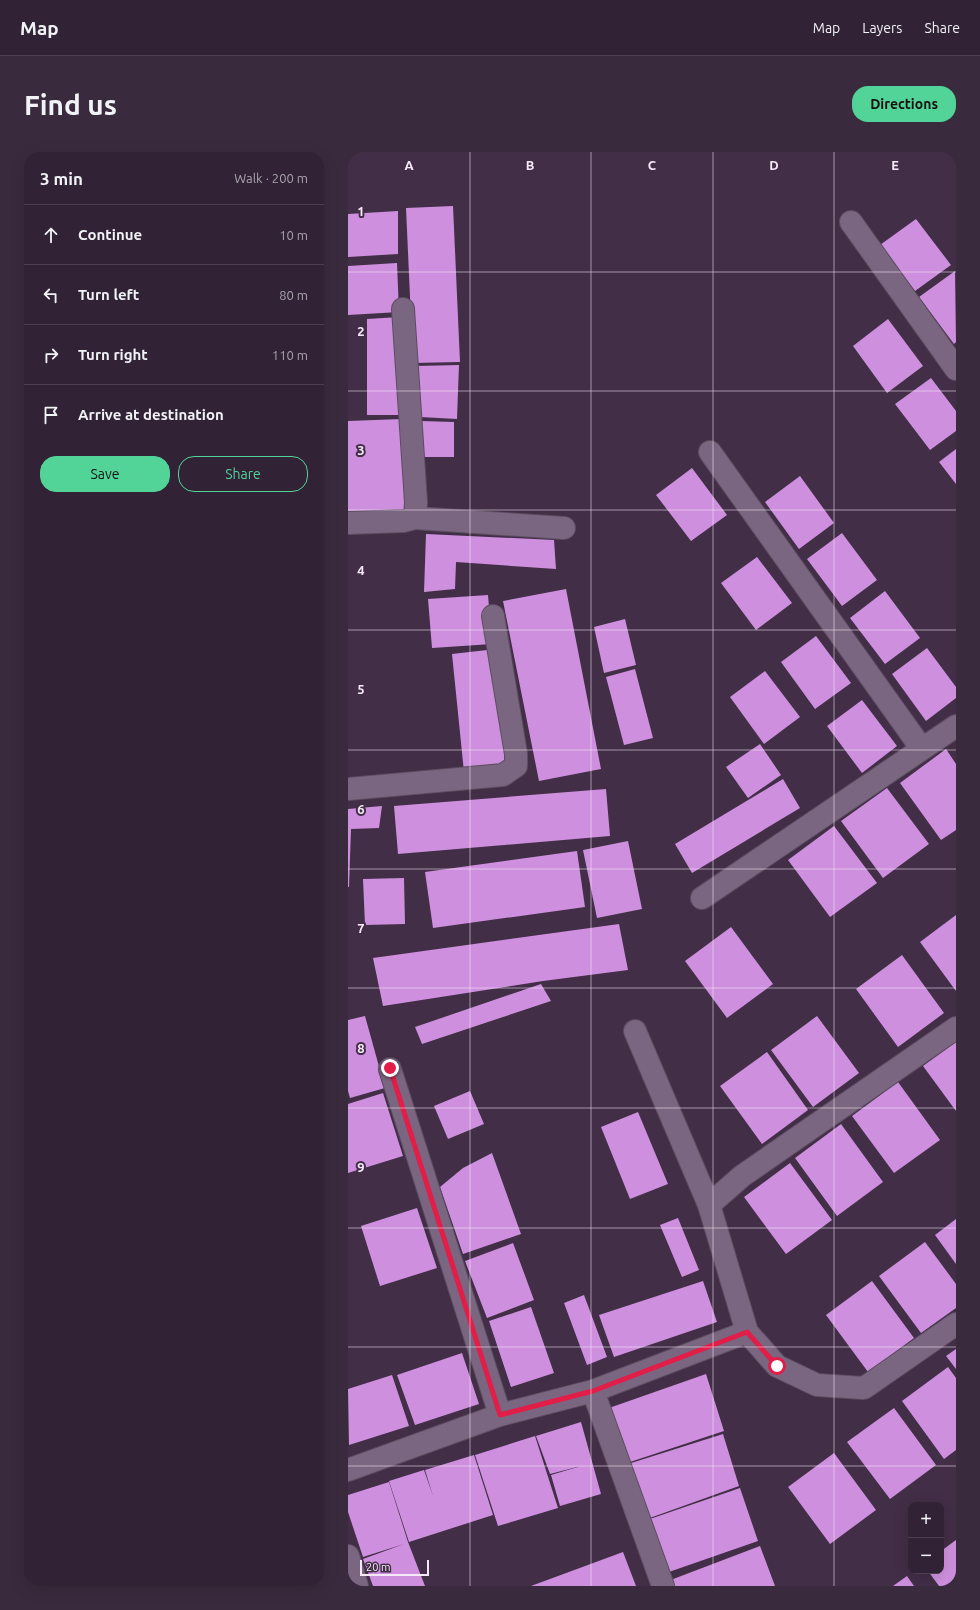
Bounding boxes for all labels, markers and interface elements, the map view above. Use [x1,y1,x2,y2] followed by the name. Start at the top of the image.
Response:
[20,17,59,39] text: Map
[813,20,840,36] text: Map
[862,20,902,36] text: Layers
[924,20,960,36] text: Share
[852,86,956,122] button: Directions
[24,89,117,120] text: Find us
[404,158,414,172] text: A
[526,158,535,172] text: B
[648,158,657,172] text: C
[769,158,779,172] text: D
[891,158,899,172] text: E
[40,169,83,188] text: 3 min
[234,171,308,185] text: Walk · 200 m
[357,204,365,218] text: 1
[40,224,62,246] icon: ahead
[78,226,142,243] text: Continue
[279,228,308,242] text: 10 m
[40,284,62,306] icon: left
[78,286,139,303] text: Turn left
[279,288,308,302] text: 80 m
[357,324,365,338] text: 2
[40,344,62,366] icon: right
[78,346,148,363] text: Turn right
[272,348,308,362] text: 110 m
[40,404,62,426] icon: arrive
[78,406,224,423] text: Arrive at destination
[357,443,365,457] text: 3
[40,456,170,492] button: Save
[178,456,308,492] button: Share
[357,563,365,577] text: 4
[357,682,365,696] text: 5
[357,802,365,816] text: 6
[357,921,365,935] text: 7
[357,1041,365,1055] text: 8
[381,1059,399,1077] route end
[357,1160,365,1174] text: 9
[768,1357,786,1375] route start
[908,1502,944,1574] map controls
[908,1502,944,1538] button: +
[908,1538,944,1574] button: −
[360,1558,429,1577] scale bar
[366,1561,390,1573] text: 20 m

